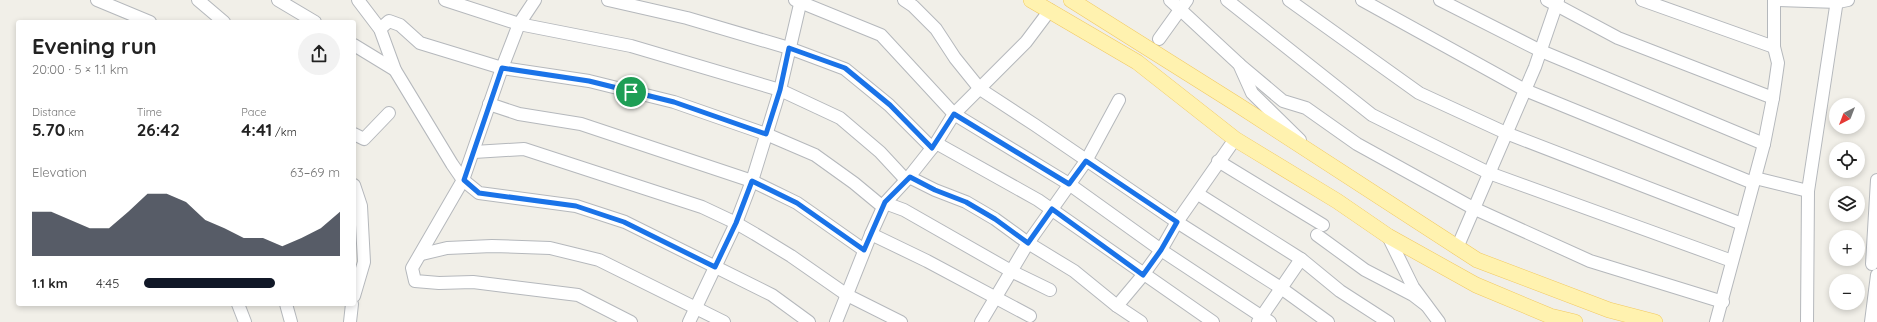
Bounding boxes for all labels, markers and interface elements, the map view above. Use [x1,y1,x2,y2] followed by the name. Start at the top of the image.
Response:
[32,32,157,60] text: Evening run
[298,33,340,75] button: share
[32,61,128,77] text: 20:00 · 5 × 1.1 km
[614,75,648,109] pin
[620,81,642,103] icon: arrive
[1829,98,1865,134] north arrow
[1829,98,1865,310] map controls
[32,105,76,119] text: Distance
[137,105,162,119] text: Time
[241,105,266,119] text: Pace
[32,119,65,140] text: 5.70
[137,119,180,140] text: 26:42
[241,119,272,140] text: 4:41
[65,125,84,139] text: km
[272,125,297,139] text: /km
[1829,142,1865,178] button: locate
[32,164,87,180] text: Elevation
[290,164,340,180] text: 63–69 m
[1829,186,1865,222] button: layers
[1829,230,1865,266] button: +
[1829,274,1865,310] button: −
[32,275,68,291] text: 1.1 km
[96,275,119,291] text: 4:45

